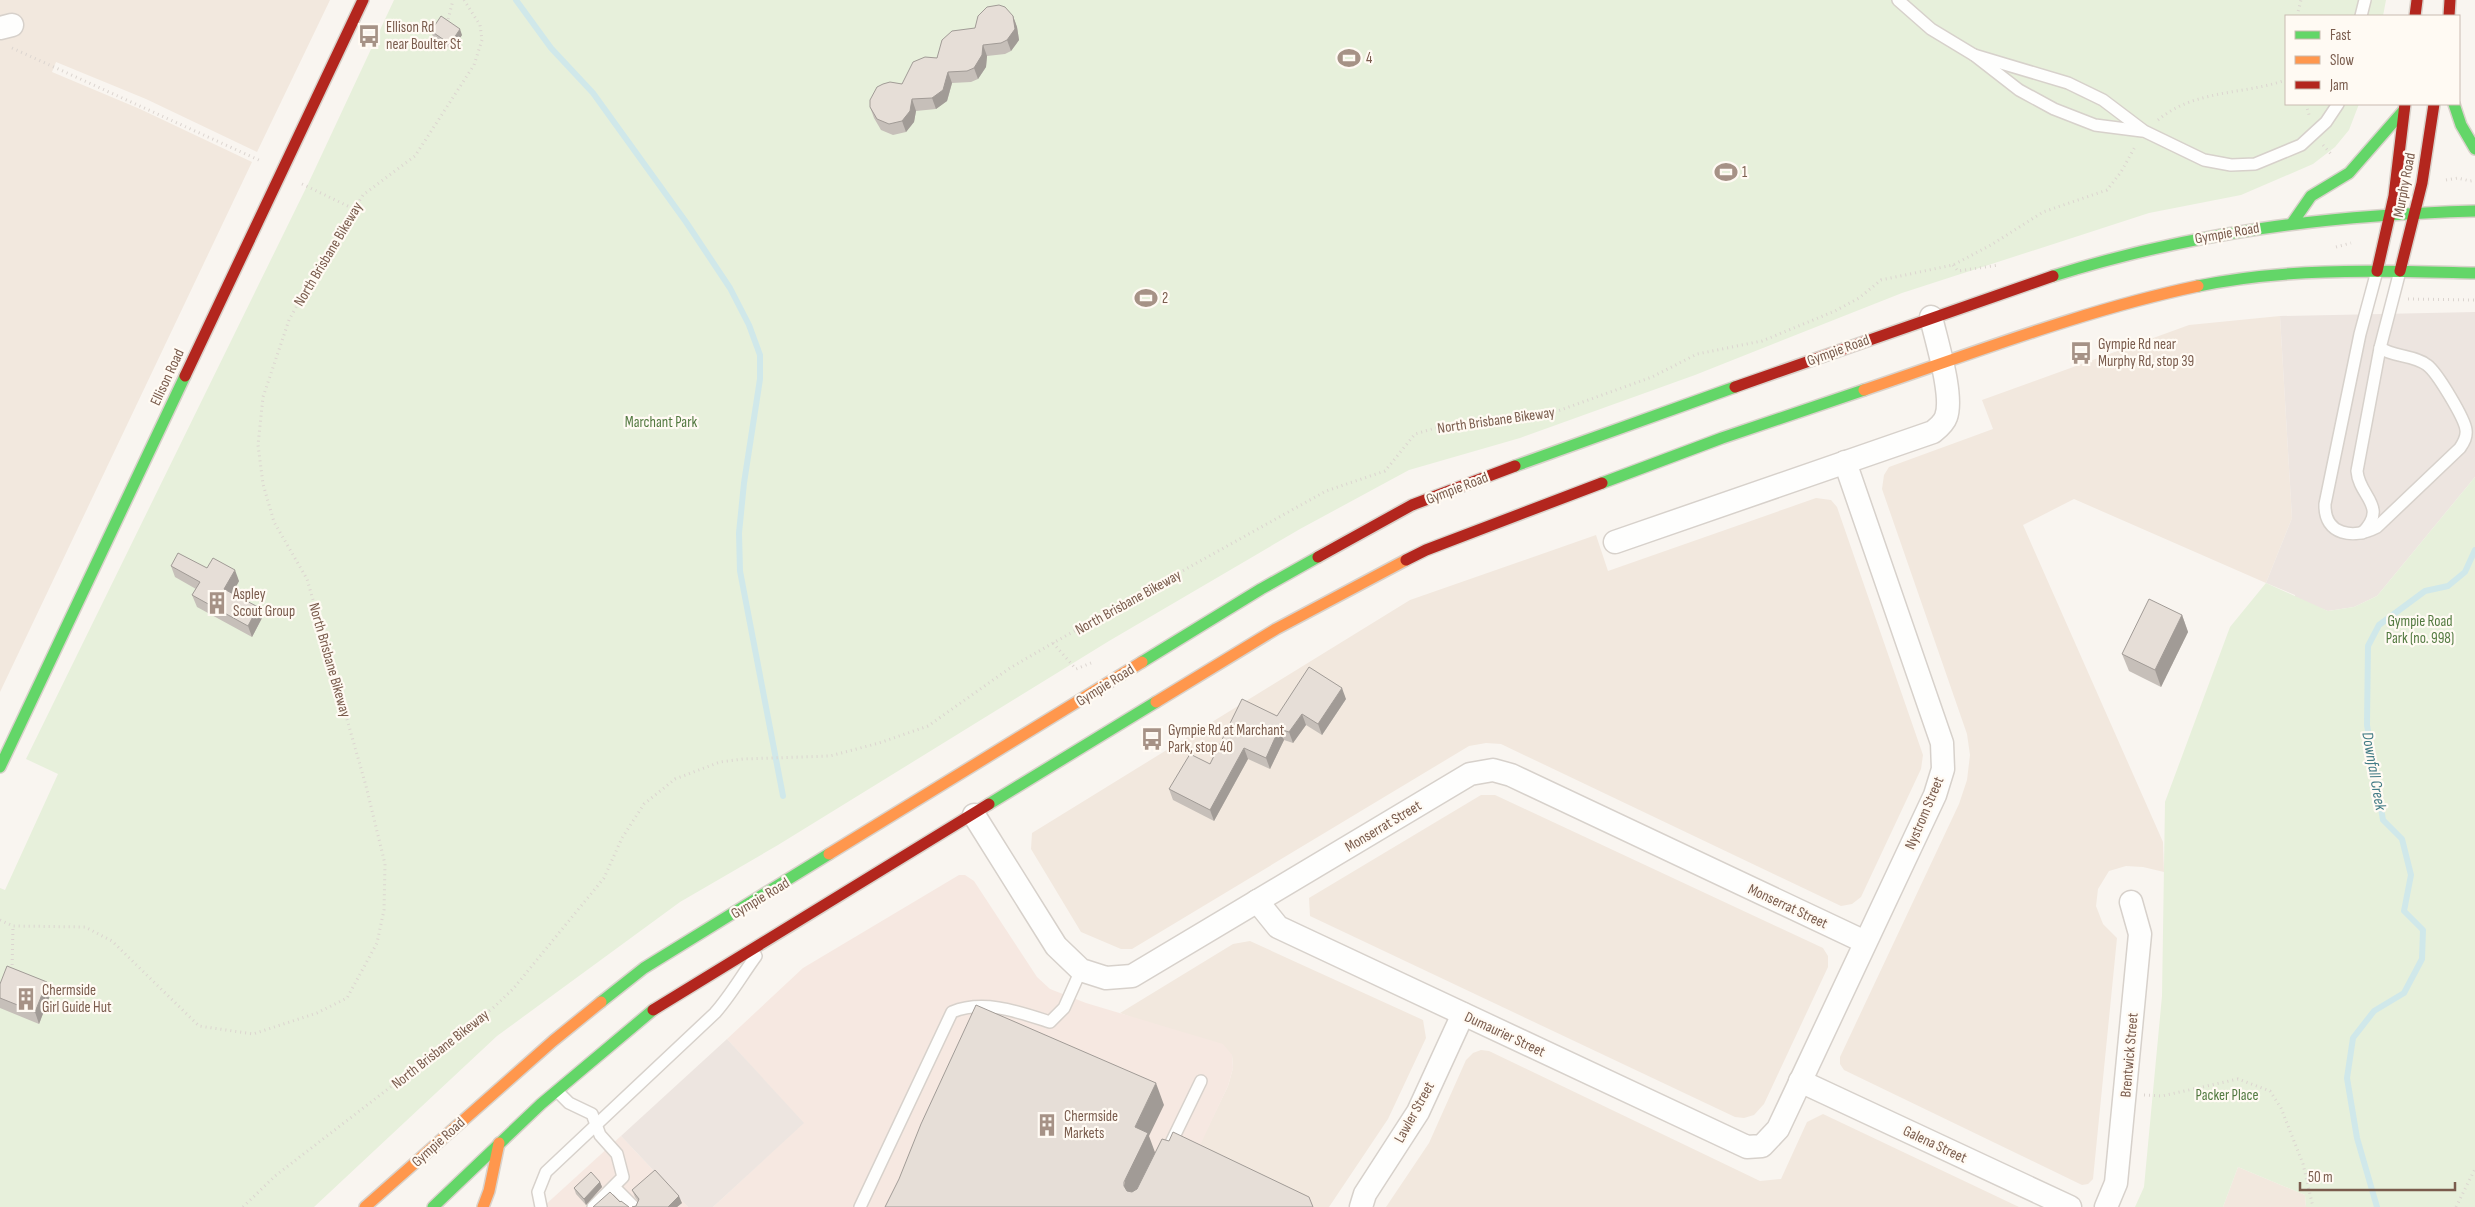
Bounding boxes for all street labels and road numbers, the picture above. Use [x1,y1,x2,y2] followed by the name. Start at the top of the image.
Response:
[2389,151,2420,219] street label: Murphy Road
[290,198,367,310] street label: North Brisbane Bikeway
[2193,218,2261,249] street label: Gympie Road
[1804,330,1872,371] street label: Gympie Road
[146,346,189,409] street label: Ellison Road
[1436,403,1556,438] street label: North Brisbane Bikeway
[1423,468,1491,509] street label: Gympie Road
[1072,565,1185,639] street label: North Brisbane Bikeway
[304,601,355,720] street label: North Brisbane Bikeway
[1073,660,1138,711] street label: Gympie Road
[1901,773,1948,853] street label: Nystrom Street
[1342,796,1425,857] street label: Monserrat Street
[727,874,793,923] street label: Gympie Road
[1745,880,1831,933] street label: Monserrat Street
[388,1005,493,1093] street label: North Brisbane Bikeway
[1461,1008,1549,1062] street label: Dumaurier Street
[2116,1012,2143,1098] street label: Brentwick Street
[1390,1078,1439,1146] street label: Lawler Street
[408,1114,469,1171] street label: Gympie Road
[1900,1121,1970,1168] street label: Galena Street

